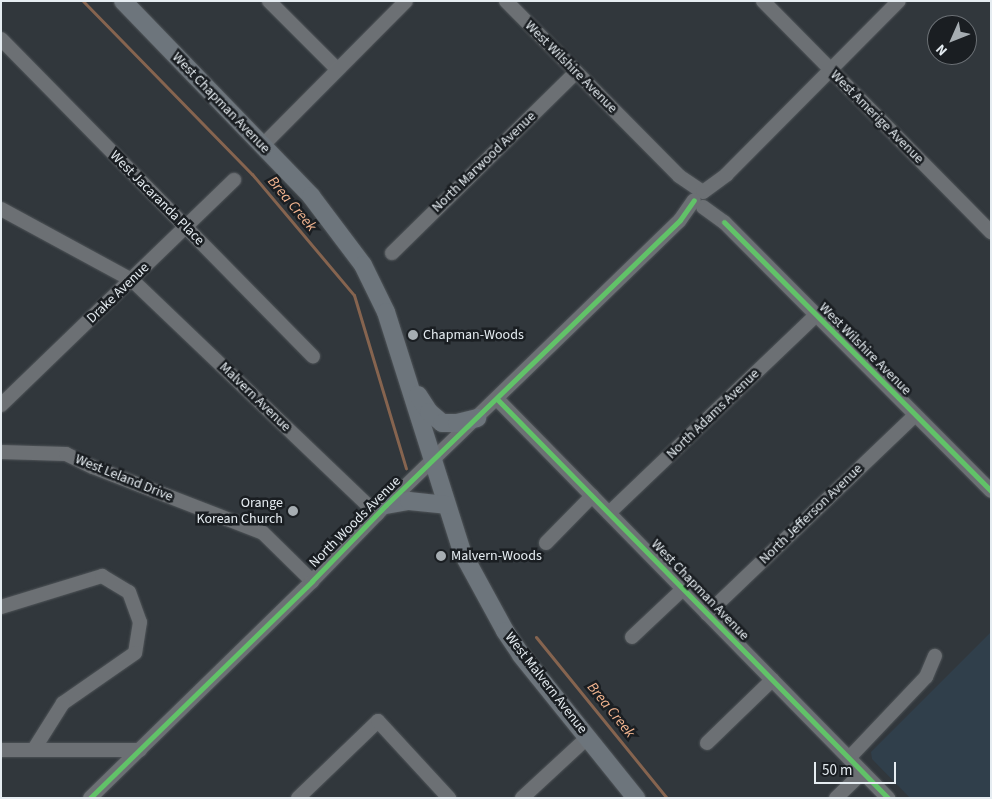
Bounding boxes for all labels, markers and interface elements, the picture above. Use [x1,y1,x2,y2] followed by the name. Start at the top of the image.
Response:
[927,15,977,65] north arrow
[521,17,621,117] street label: West Wilshire Avenue
[932,39,952,60] text: N
[168,49,274,157] street label: West Chapman Avenue
[827,67,927,167] street label: West Amerige Avenue
[429,108,539,216] street label: North Marwood Avenue
[106,147,208,249] street label: West Jacaranda Place
[264,173,320,235] water label: Brea Creek
[83,259,153,327] street label: Drake Avenue
[815,299,915,399] street label: West Wilshire Avenue
[423,327,524,343] place label: Chapman-Woods
[407,329,419,341] marker: Chapman-Woods
[216,359,294,435] street label: Malvern Avenue
[663,365,763,463] street label: North Adams Avenue
[73,451,175,505] street label: West Leland Drive
[756,460,866,568] street label: North Jefferson Avenue
[306,473,404,571] street label: North Woods Avenue
[196,495,283,528] place label: Orange Korean Church
[287,505,299,517] marker: Orange Korean Church
[647,536,753,644] street label: West Chapman Avenue
[451,548,542,564] place label: Malvern-Woods
[435,550,447,562] marker: Malvern-Woods
[501,629,591,737] street label: West Malvern Avenue
[583,678,639,742] water label: Brea Creek
[817,752,900,784] scale bar
[822,760,852,781] text: 50 m

